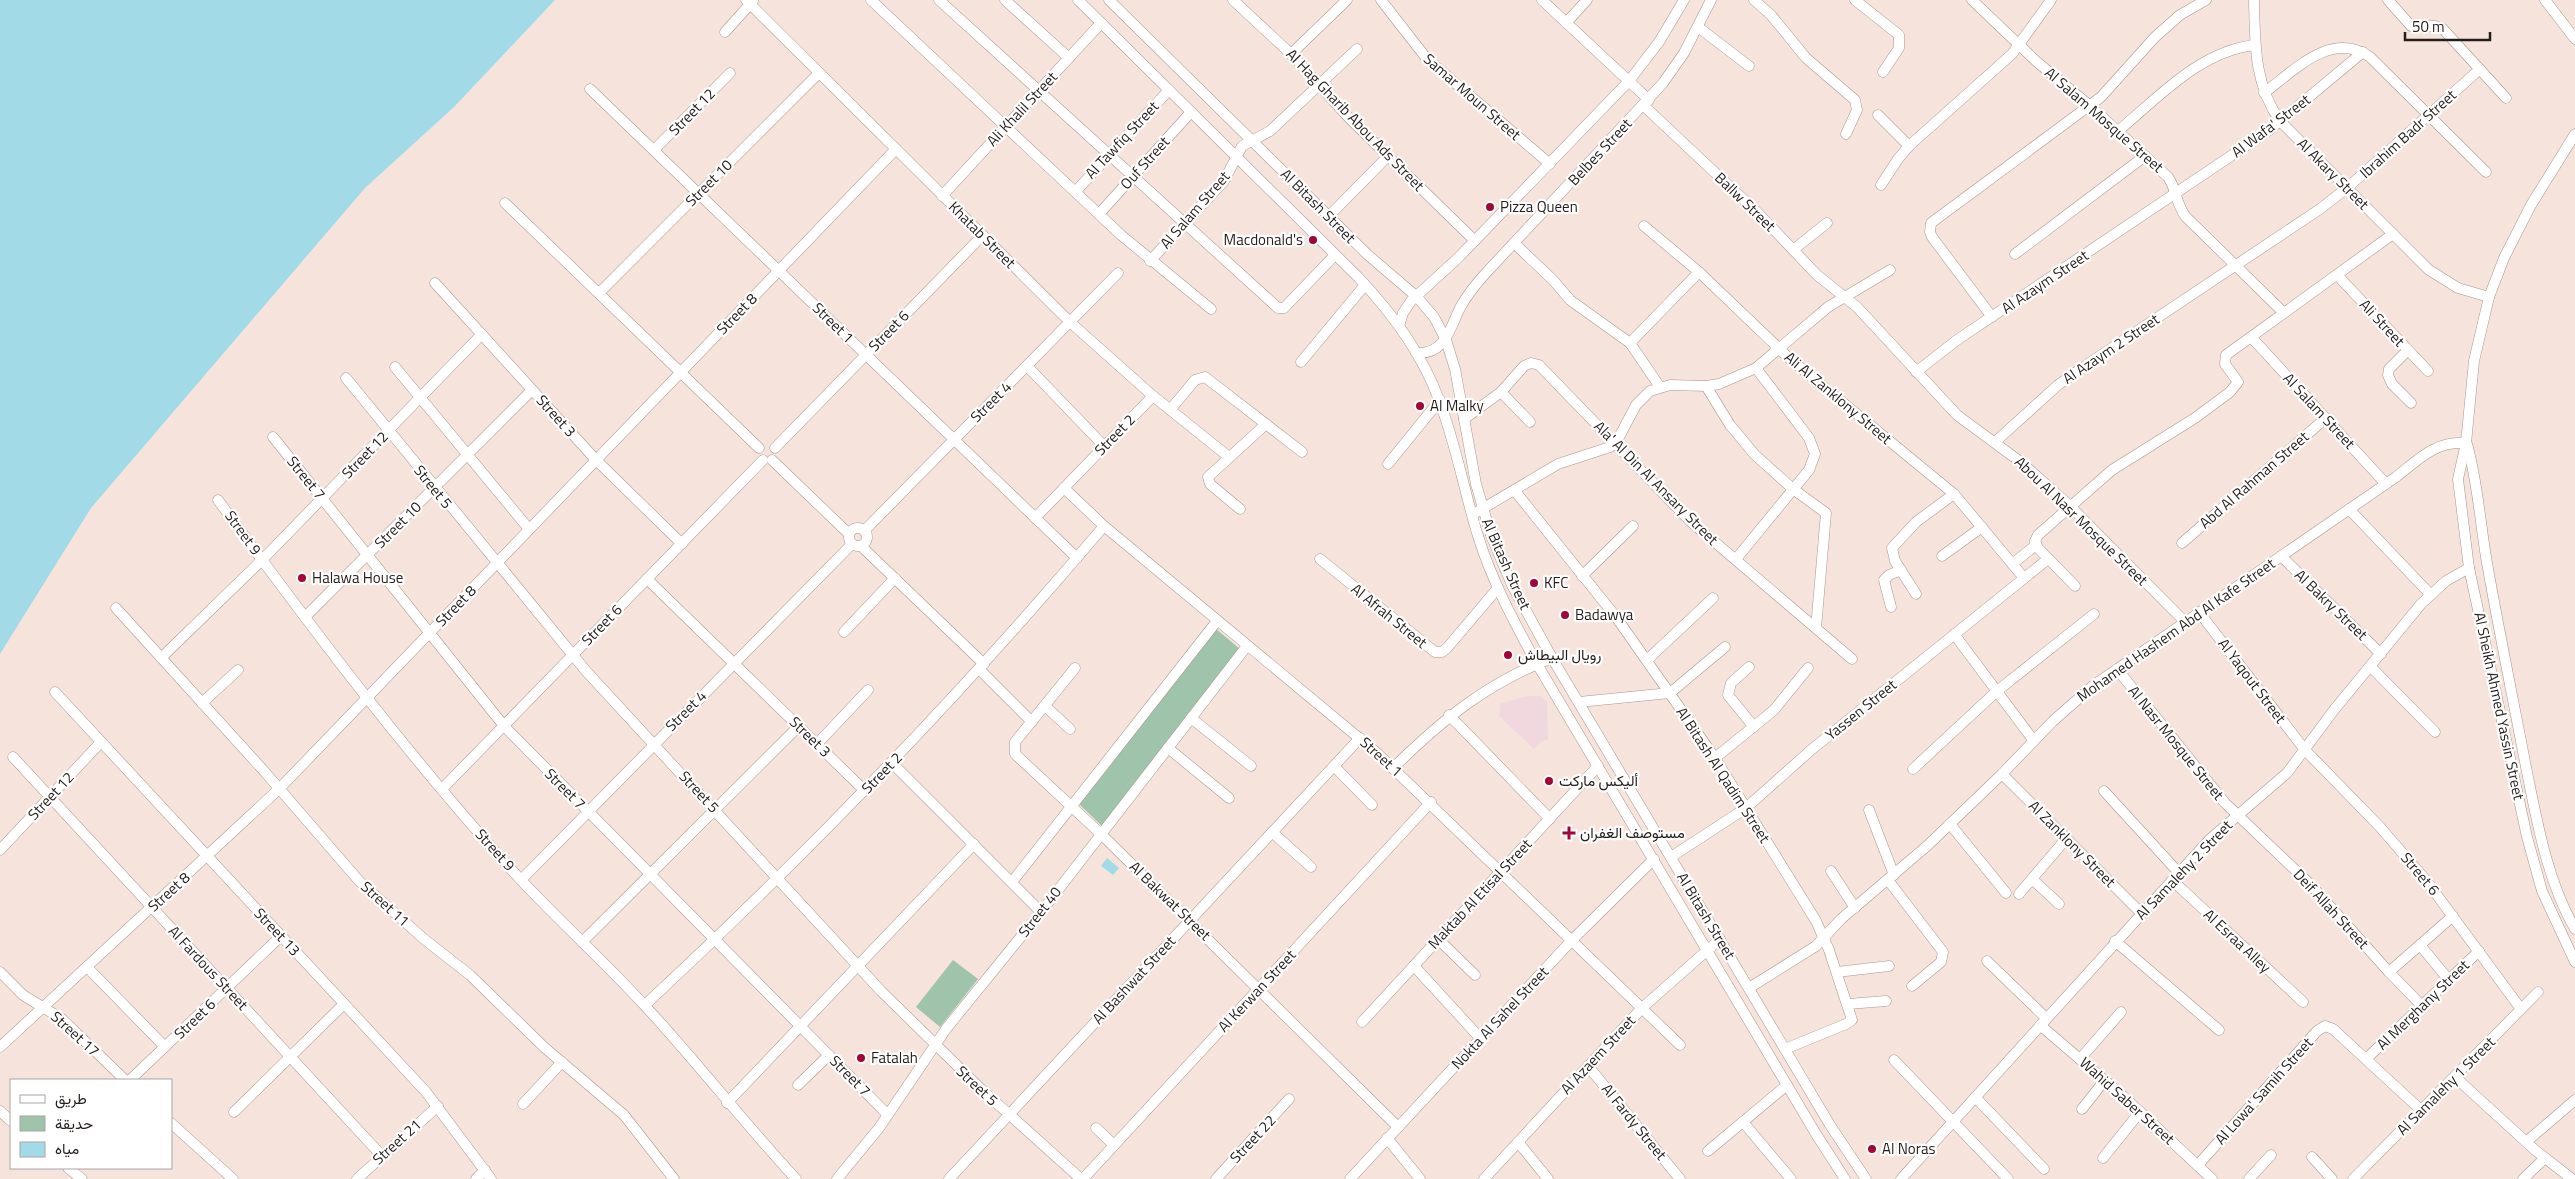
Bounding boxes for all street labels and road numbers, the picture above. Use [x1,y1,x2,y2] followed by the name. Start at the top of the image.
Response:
[1281,43,1430,197] street label: Al Hag Gharib Abou Ads Street
[1419,48,1527,146] street label: Samar Moun Street
[2040,61,2169,178] street label: Al Salam Mosque Street
[981,65,1063,151] street label: Ali Khalil Street
[663,83,720,141] street label: Street 12
[2354,83,2462,183] street label: Ibrahim Badr Street
[2226,88,2316,163] street label: Al Wafa' Street
[1079,95,1164,184] street label: Al Tawfiq Street
[1562,112,1637,190] street label: Belbes Street
[1114,130,1175,194] street label: Ouf Street
[2292,132,2375,215] street label: Al Akary Street
[680,154,738,212] street label: Street 10
[1276,163,1362,249] street label: Al Bitash Street
[1154,165,1236,254] street label: Al Salam Street
[1710,167,1782,237] street label: Ballw Street
[944,196,1022,274] street label: Khatab Street
[1997,243,2093,319] street label: Al Azaym Street
[711,288,762,340] street label: Street 8
[2354,294,2411,352] street label: Ali Street
[807,297,859,348] street label: Street 1
[863,305,914,357] street label: Street 6
[2058,307,2164,390] street label: Al Azaym 2 Street
[1780,346,1898,450] street label: Ali Al Zanklony Street
[2278,367,2361,454] street label: Al Salam Street
[965,376,1017,428] street label: Street 4
[531,389,582,442] street label: Street 3
[1089,409,1140,461] street label: Street 2
[1589,415,1724,551] street label: Ala' Al Din Al Ansary Street
[2194,425,2314,534] street label: Abd Al Rahman Street
[336,426,393,484] street label: Street 12
[282,451,331,504] street label: Street 7
[2009,451,2154,591] street label: Abou Al Nasr Mosque Street
[409,460,458,513] street label: Street 5
[369,496,427,554] street label: Street 10
[219,506,268,560] street label: Street 9
[1476,514,1537,614] street label: Al Bitash Street
[2072,552,2280,707] street label: Mohamed Hashem Abd Al Kafe Street
[2290,564,2374,646] street label: Al Bakry Street
[1346,578,1433,654] street label: Al Afrah Street
[430,580,481,632] street label: Street 8
[576,599,627,651] street label: Street 6
[2468,610,2531,803] street label: Al Sheikh Ahmed Yassin Street
[2213,633,2293,729] street label: Al Yaqout Street
[1820,673,1902,746] street label: Yassen Street
[2123,680,2230,806] street label: Al Nasr Mosque Street
[660,685,712,737] street label: Street 4
[1671,702,1777,848] street label: Al Bitash Al Qadim Street
[784,711,836,762] street label: Street 3
[1355,731,1408,782] street label: Street 1
[856,747,907,799] street label: Street 2
[539,763,591,815] street label: Street 7
[674,765,725,818] street label: Street 5
[22,766,79,825] street label: Street 12
[2024,795,2122,893] street label: Al Zanklony Street
[2130,814,2238,925] street label: Al Samalehy 2 Street
[470,823,521,876] street label: Street 9
[1422,833,1538,954] street label: Maktab Al Etisal Street
[2395,847,2445,900] street label: Street 6
[1124,856,1217,946] street label: Al Bakwat Street
[2288,863,2375,954] street label: Deif Allah Street
[142,866,195,917] street label: Street 8
[1671,868,1742,964] street label: Al Bitash Street
[356,875,415,932] street label: Street 11
[1012,881,1067,942] street label: Street 40
[249,902,306,961] street label: Street 13
[2198,903,2276,978] street label: Al Esraa Alley
[163,920,254,1016] street label: Al Fardous Street
[1087,930,1181,1029] street label: Al Bashwat Street
[1212,944,1302,1037] street label: Al Kerwan Street
[2371,954,2475,1055] street label: Al Merghany Street
[1446,960,1554,1074] street label: Nokta Al Sahel Street
[169,993,221,1044] street label: Street 6
[46,1005,105,1062] street label: Street 17
[1555,1009,1641,1099] street label: Al Azaem Street
[2209,1031,2319,1149] street label: Al Lowa' Samih Street
[2391,1031,2501,1140] street label: Al Samalehy 1 Street
[824,1050,876,1102] street label: Street 7
[2075,1051,2181,1150] street label: Wahid Saber Street
[951,1060,1004,1111] street label: Street 5
[1596,1078,1673,1166] street label: Al Fardy Street
[1224,1109,1281,1168] street label: Street 22
[367,1113,426,1170] street label: Street 21

